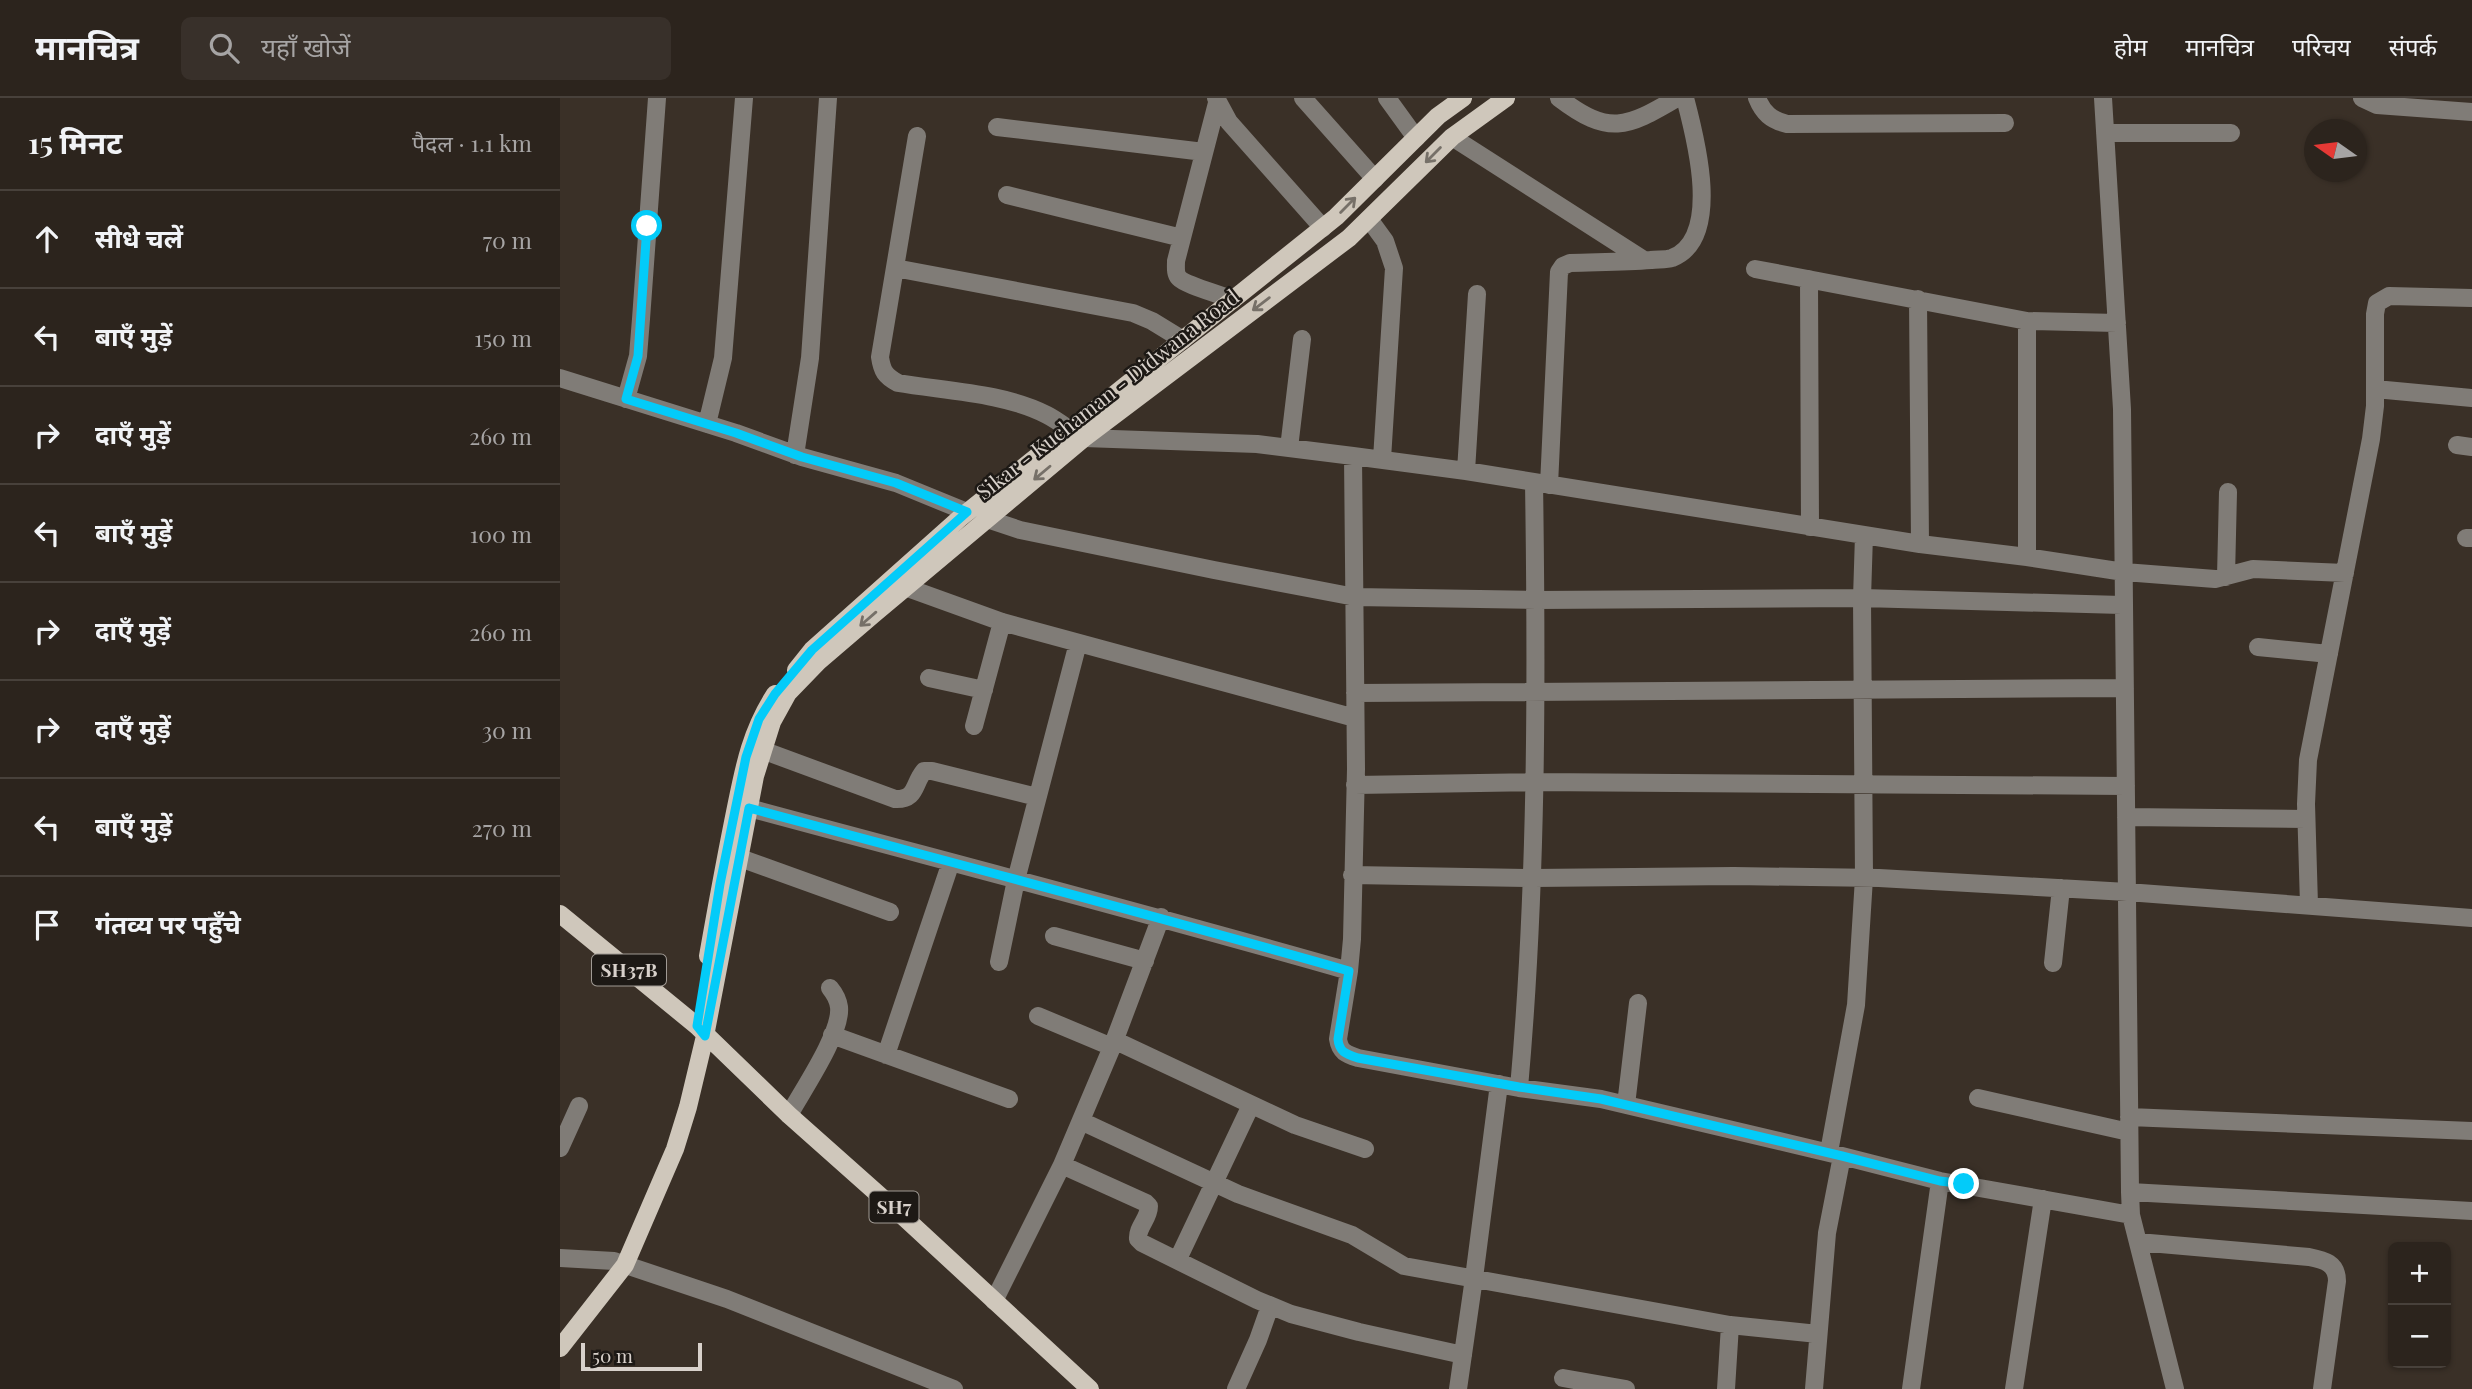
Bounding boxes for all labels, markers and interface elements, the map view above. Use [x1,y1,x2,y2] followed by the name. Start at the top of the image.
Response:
[181,17,671,80] search box
[35,24,139,68] text: मानचित्र
[205,29,243,67] icon: search
[261,29,350,64] text: यहाँ खोजें
[2114,30,2147,62] text: होम
[2185,30,2254,62] text: मानचित्र
[2292,30,2351,62] text: परिचय
[2389,30,2437,62] text: संपर्क
[2304,119,2367,182] north arrow
[28,122,122,162] text: 15 मिनट
[412,127,532,158] text: पैदल · 1.1 km
[1425,147,1442,164] one-way arrow
[1339,197,1356,214] one-way arrow
[631,210,662,241] route start
[28,220,66,258] icon: ahead
[95,220,183,255] text: सीधे चलें
[483,224,532,255] text: 70 m
[970,282,1244,505] street label: Sikar - Kuchaman - Didwana Road
[1252,296,1271,311] one-way arrow
[28,318,66,356] icon: left
[95,318,172,353] text: बाएँ मुड़ें
[474,322,532,353] text: 150 m
[28,416,66,454] icon: right
[95,416,171,451] text: दाएँ मुड़ें
[469,420,532,451] text: 260 m
[1034,465,1052,480] one-way arrow
[28,514,66,552] icon: left
[95,514,172,549] text: बाएँ मुड़ें
[470,518,532,549] text: 100 m
[859,611,877,627] one-way arrow
[28,612,66,650] icon: right
[95,612,171,647] text: दाएँ मुड़ें
[469,616,532,647] text: 260 m
[28,710,66,748] icon: right
[95,710,171,745] text: दाएँ मुड़ें
[482,714,532,745] text: 30 m
[28,808,66,846] icon: left
[95,808,172,843] text: बाएँ मुड़ें
[472,812,532,843] text: 270 m
[28,906,66,944] icon: arrive
[95,906,241,941] text: गंतव्य पर पहुँचे
[592,954,666,986] road number: SH37B
[1948,1168,1979,1199] route end
[870,1191,918,1222] road number: SH7
[2388,1242,2451,1368] map controls
[2388,1242,2451,1305] button: +
[2388,1305,2451,1368] button: −
[581,1340,702,1372] scale bar
[592,1342,633,1368] text: 50 m

